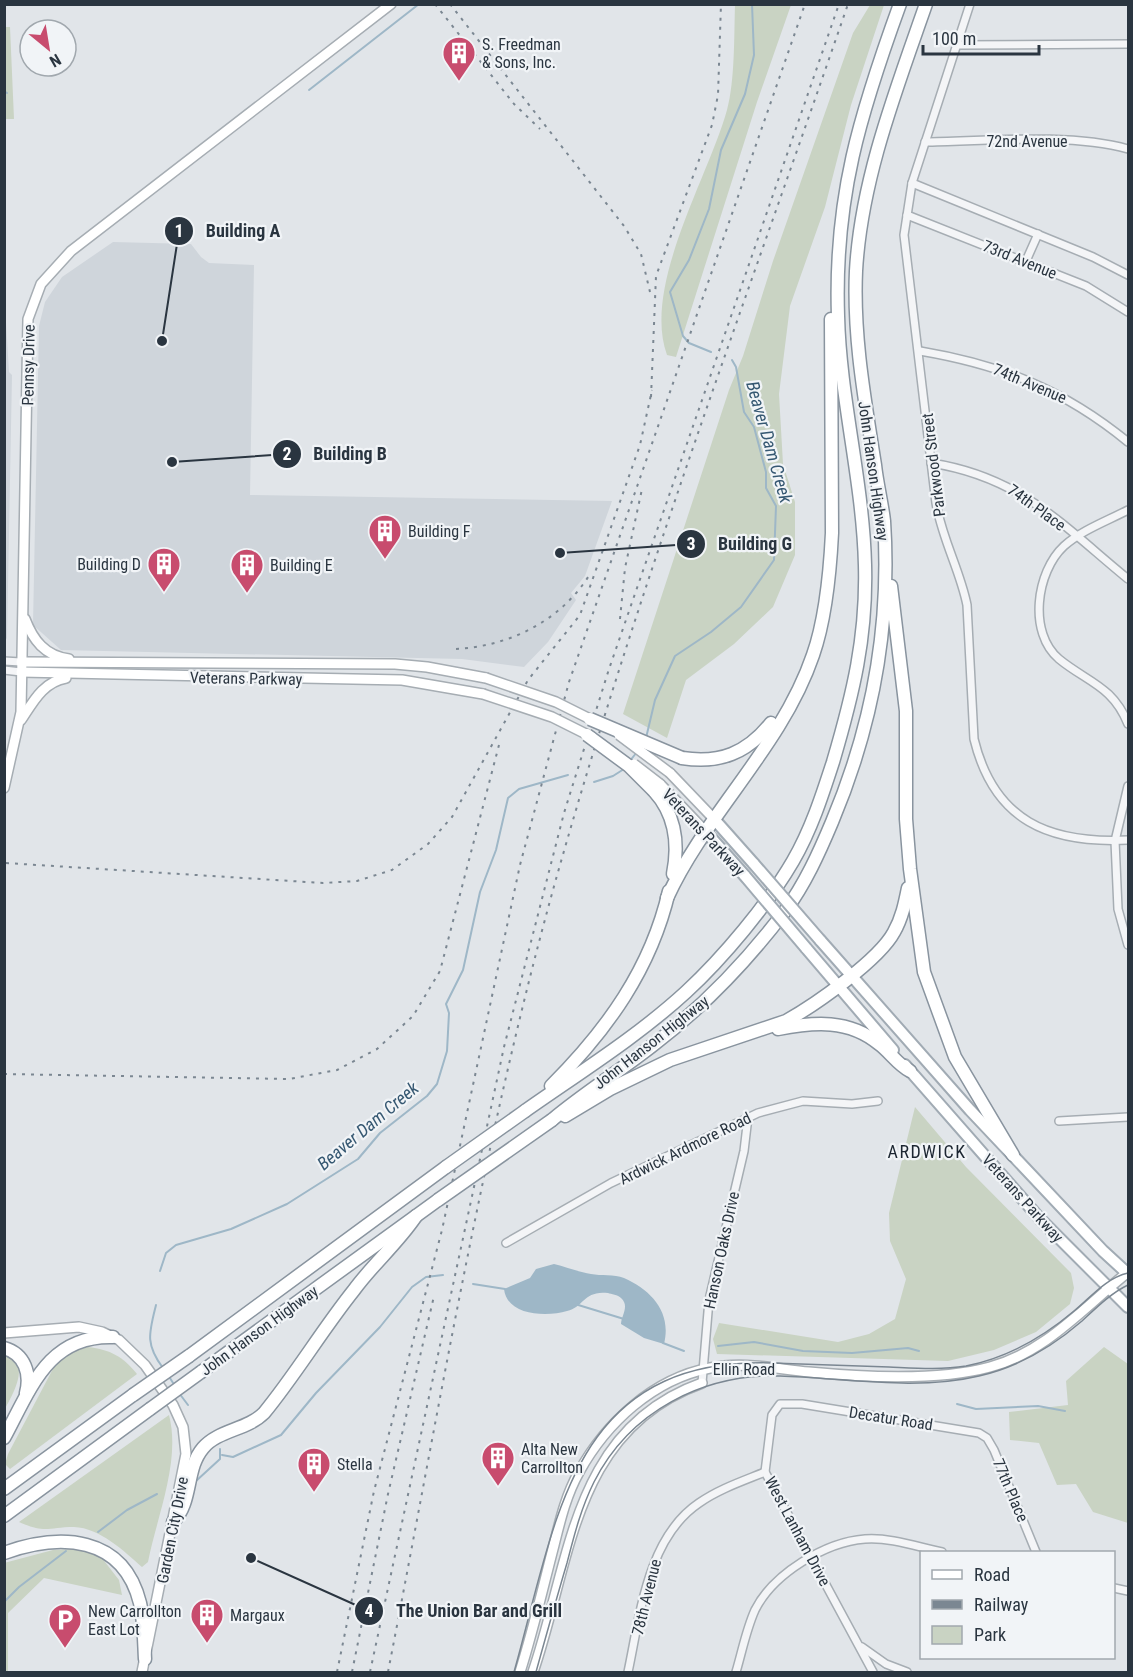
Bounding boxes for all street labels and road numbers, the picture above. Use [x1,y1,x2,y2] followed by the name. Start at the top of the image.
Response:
[986,132,1068,151] street label: 72nd Avenue
[980,236,1060,283] street label: 73rd Avenue
[18,324,39,406] street label: Pennsy Drive
[990,359,1069,407] street label: 74th Avenue
[854,400,893,542] street label: John Hanson Highway
[918,412,949,518] street label: Parkwood Street
[1004,480,1069,535] street label: 74th Place
[190,668,303,689] street label: Veterans Parkway
[658,785,749,880] street label: Veterans Parkway
[590,991,713,1093] street label: John Hanson Highway
[616,1108,754,1189] street label: Ardwick Ardmore Road
[978,1150,1068,1247] street label: Veterans Parkway
[700,1190,743,1311] street label: Hanson Oaks Drive
[197,1281,322,1379] street label: John Hanson Highway
[713,1360,775,1379] street label: Ellin Road
[848,1402,934,1435] street label: Decatur Road
[989,1456,1032,1525] street label: 77th Place
[761,1473,834,1589] street label: West Lanham Drive
[153,1475,192,1585] street label: Garden City Drive
[628,1557,665,1637] street label: 78th Avenue

